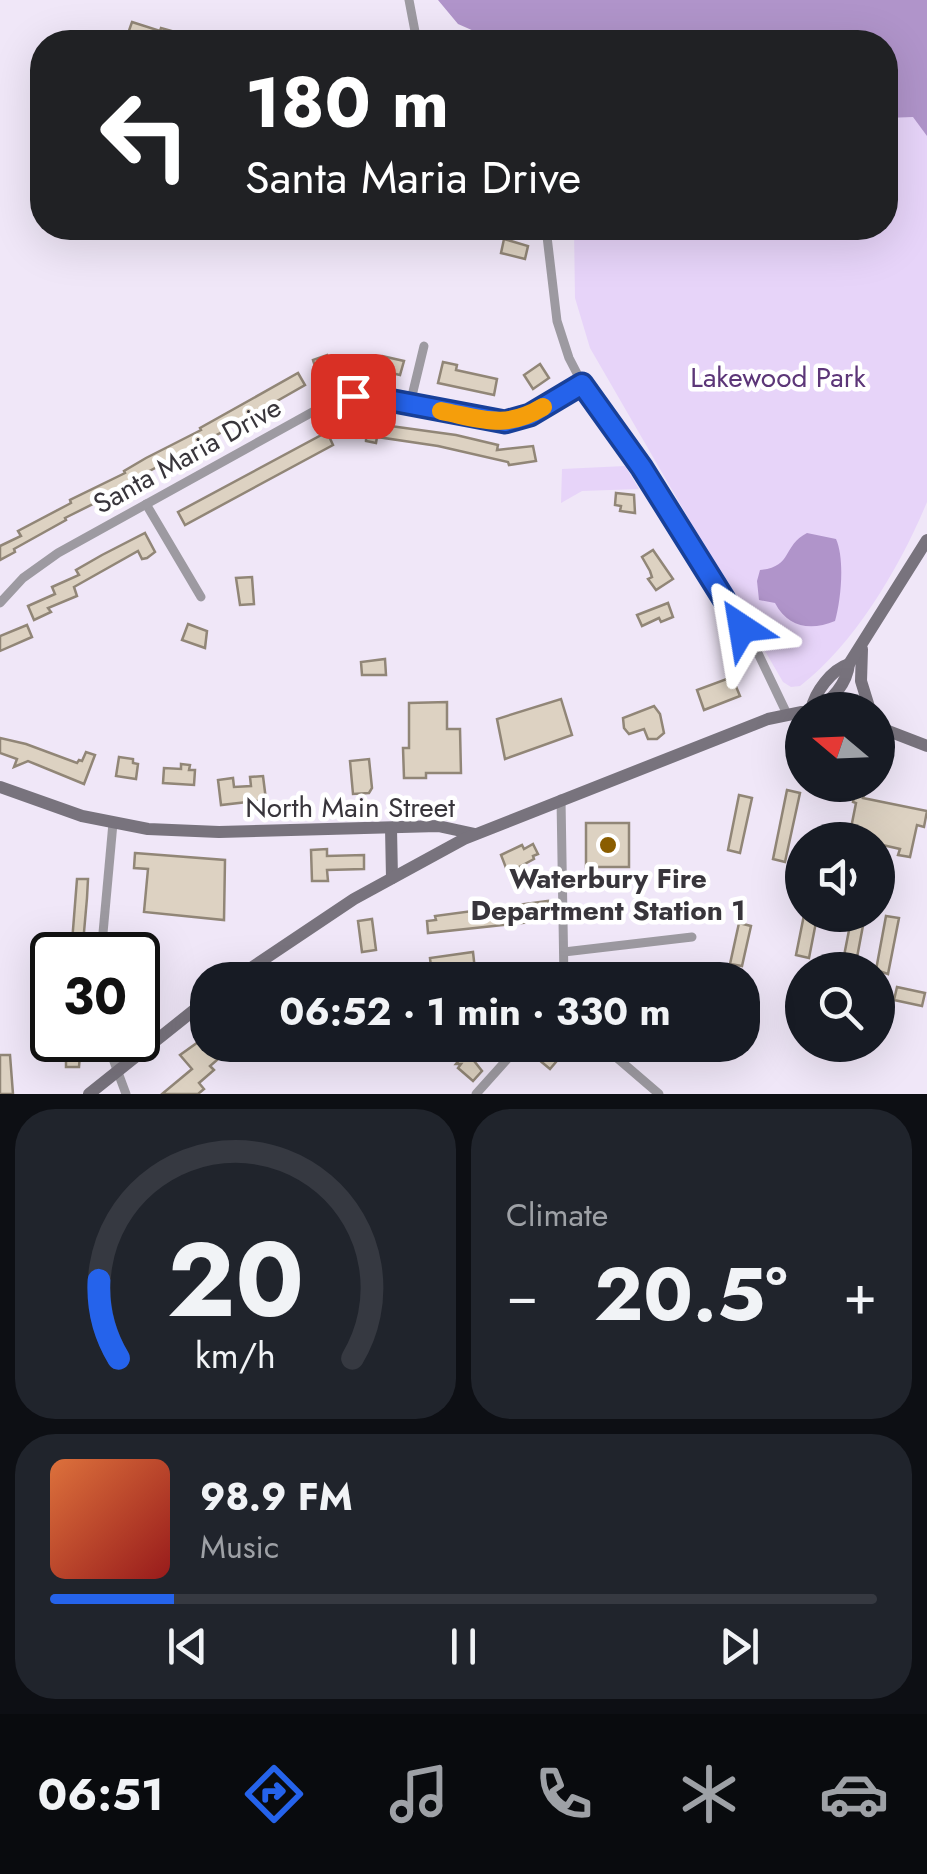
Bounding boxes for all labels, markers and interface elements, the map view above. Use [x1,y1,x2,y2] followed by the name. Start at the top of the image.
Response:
[245,52,449,153] text: 180 m
[80,70,210,200] icon: left
[245,145,581,210] text: Santa Maria Drive
[311,354,396,439] pin
[690,357,866,398] park label: Lakewood Park
[326,369,381,424] icon: arrive
[86,387,289,524] street label: Santa Maria Drive
[690,576,794,680] position arrow
[785,692,895,802] north arrow
[785,692,895,1062] map controls
[245,787,455,828] street label: North Main Street
[785,822,895,932] button: sound
[597,834,619,856] marker: Waterbury Fire Department Station 1
[470,858,746,931] place label: Waterbury Fire Department Station 1
[30,932,160,1062] speed limit sign: 30
[785,952,895,1062] button: search
[279,984,671,1039] text: 06:52 · 1 min · 330 m
[506,1192,608,1238] text: Climate
[167,1205,304,1355] text: 20
[594,1240,788,1348] text: 20.5°
[506,1255,538,1335] text: −
[843,1255,877,1335] text: +
[195,1330,276,1381] text: km/h
[200,1469,353,1524] text: 98.9 FM
[200,1524,279,1570] text: Music
[160,1619,215,1674] icon: previous
[436,1619,491,1674] icon: pause
[712,1619,767,1674] icon: next
[239,1759,309,1829] icon: directions
[384,1759,454,1829] icon: music
[529,1759,599,1829] icon: phone
[674,1759,744,1829] icon: climate
[819,1759,889,1829] icon: car
[38,1762,164,1827] text: 06:51

